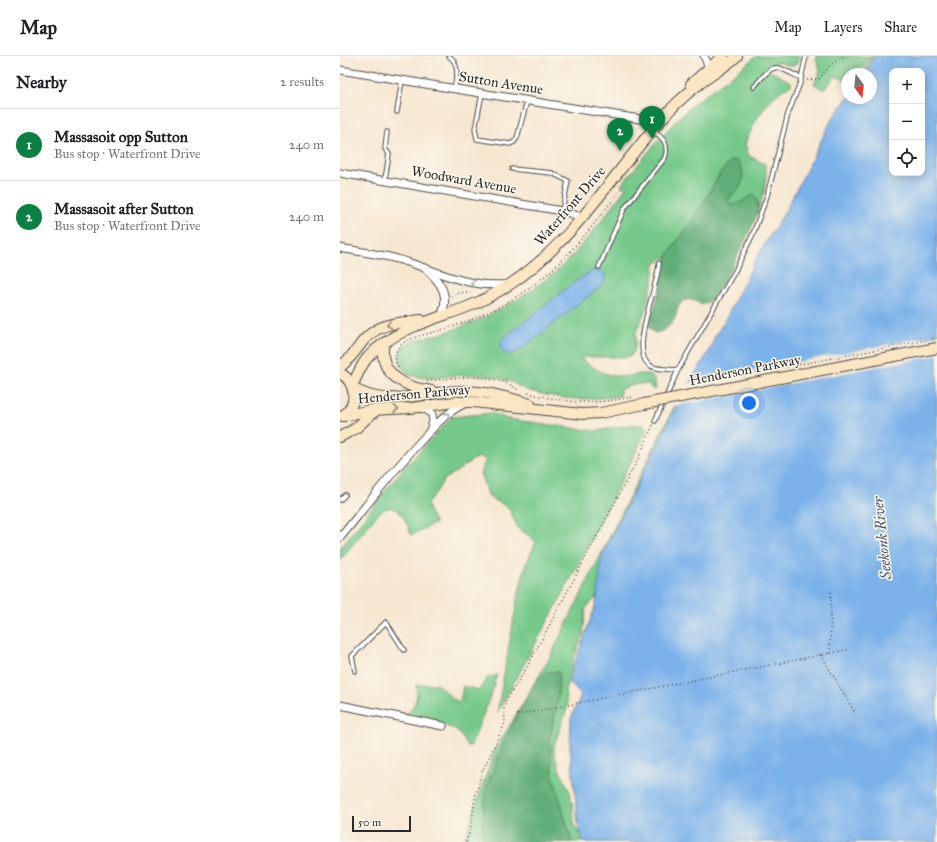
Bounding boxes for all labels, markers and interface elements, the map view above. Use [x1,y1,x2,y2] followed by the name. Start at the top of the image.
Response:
[20,16,57,39] text: Map
[774,19,802,36] text: Map
[824,19,862,36] text: Layers
[884,19,917,36] text: Share
[458,68,545,98] street label: Sutton Avenue
[841,68,877,104] north arrow
[889,68,925,176] map controls
[889,68,925,104] button: +
[16,72,67,93] text: Nearby
[280,74,324,90] text: 2 results
[889,104,925,140] button: −
[639,106,665,139] pin: 1
[607,118,633,151] pin: 2
[54,128,188,146] text: Massasoit opp Sutton
[26,137,32,153] text: 1
[289,137,324,153] text: 240 m
[889,140,925,176] button: locate
[54,146,200,162] text: Bus stop · Waterfront Drive
[410,162,518,198] street label: Woodward Avenue
[531,163,609,249] street label: Waterfront Drive
[54,200,194,218] text: Massasoit after Sutton
[26,209,32,225] text: 2
[289,209,324,225] text: 240 m
[54,218,200,234] text: Bus stop · Waterfront Drive
[469,280,476,288] one-way arrow
[385,320,392,329] one-way arrow
[688,351,803,389] street label: Henderson Parkway
[357,381,471,407] street label: Henderson Parkway
[739,393,759,413] your location
[393,405,399,413] one-way arrow
[442,412,450,420] one-way arrow
[869,495,895,581] water label: Seekonk River
[352,814,411,833] scale bar
[358,816,381,829] text: 50 m

